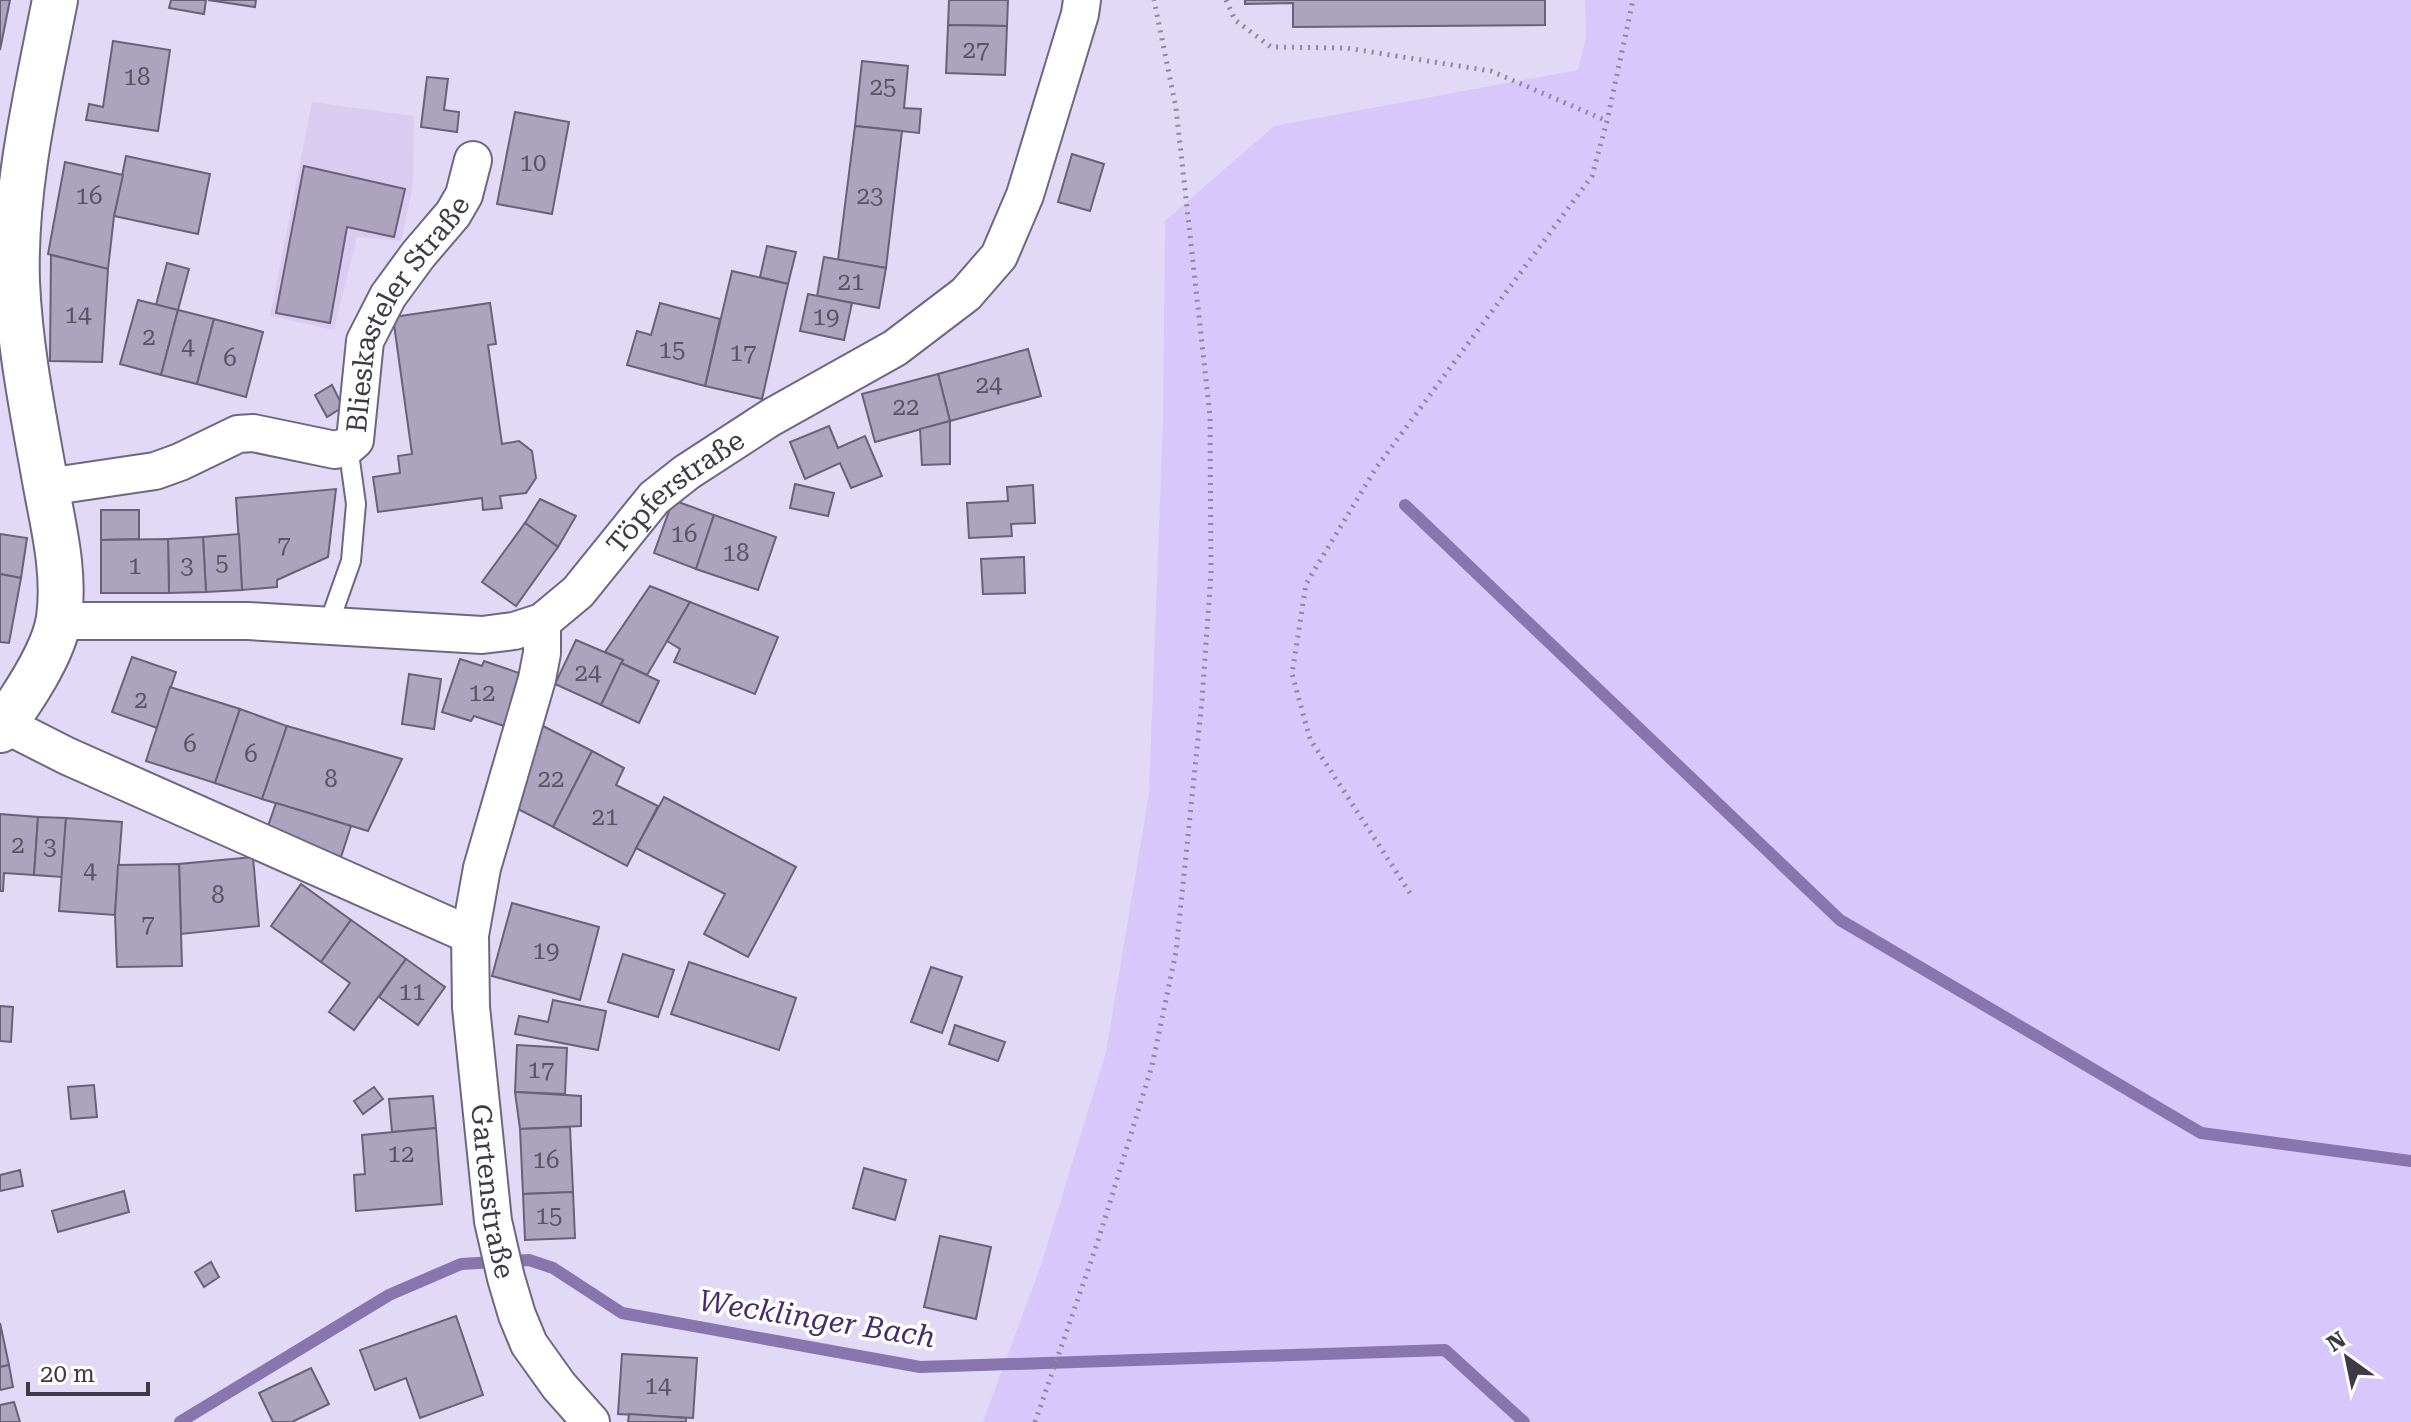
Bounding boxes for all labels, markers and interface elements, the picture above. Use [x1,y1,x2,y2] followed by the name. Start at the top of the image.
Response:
[963,36,989,64] house number: 27
[124,63,150,91] house number: 18
[870,73,896,101] house number: 25
[520,149,546,177] house number: 10
[76,182,102,210] house number: 16
[857,182,883,210] house number: 23
[340,190,477,434] street label: Blieskasteler Straße
[838,268,864,296] house number: 21
[65,301,92,329] house number: 14
[813,303,839,331] house number: 19
[142,323,156,351] house number: 2
[181,333,195,361] house number: 4
[659,336,685,364] house number: 15
[730,339,756,367] house number: 17
[223,344,237,372] house number: 6
[976,371,1003,399] house number: 24
[893,393,919,421] house number: 22
[600,423,750,560] street label: Töpferstraße
[671,520,697,548] house number: 16
[277,531,291,559] house number: 7
[723,539,749,567] house number: 18
[215,549,229,577] house number: 5
[128,552,142,580] house number: 1
[180,552,194,580] house number: 3
[575,659,602,687] house number: 24
[469,679,495,707] house number: 12
[134,686,148,714] house number: 2
[183,730,197,758] house number: 6
[244,740,258,768] house number: 6
[324,765,338,793] house number: 8
[538,765,564,793] house number: 22
[592,803,618,831] house number: 21
[11,831,25,859] house number: 2
[43,833,57,861] house number: 3
[83,857,97,885] house number: 4
[211,881,225,909] house number: 8
[141,910,155,938] house number: 7
[533,937,559,965] house number: 19
[399,978,425,1006] house number: 11
[528,1056,554,1084] house number: 17
[464,1102,522,1282] street label: Gartenstraße
[388,1140,414,1168] house number: 12
[533,1146,559,1174] house number: 16
[536,1202,562,1230] house number: 15
[696,1283,938,1354] water label: Wecklinger Bach
[2307,1318,2387,1398] north arrow
[2322,1327,2350,1357] text: N
[28,1346,148,1396] scale bar
[40,1360,95,1388] text: 20 m
[645,1372,672,1400] house number: 14

